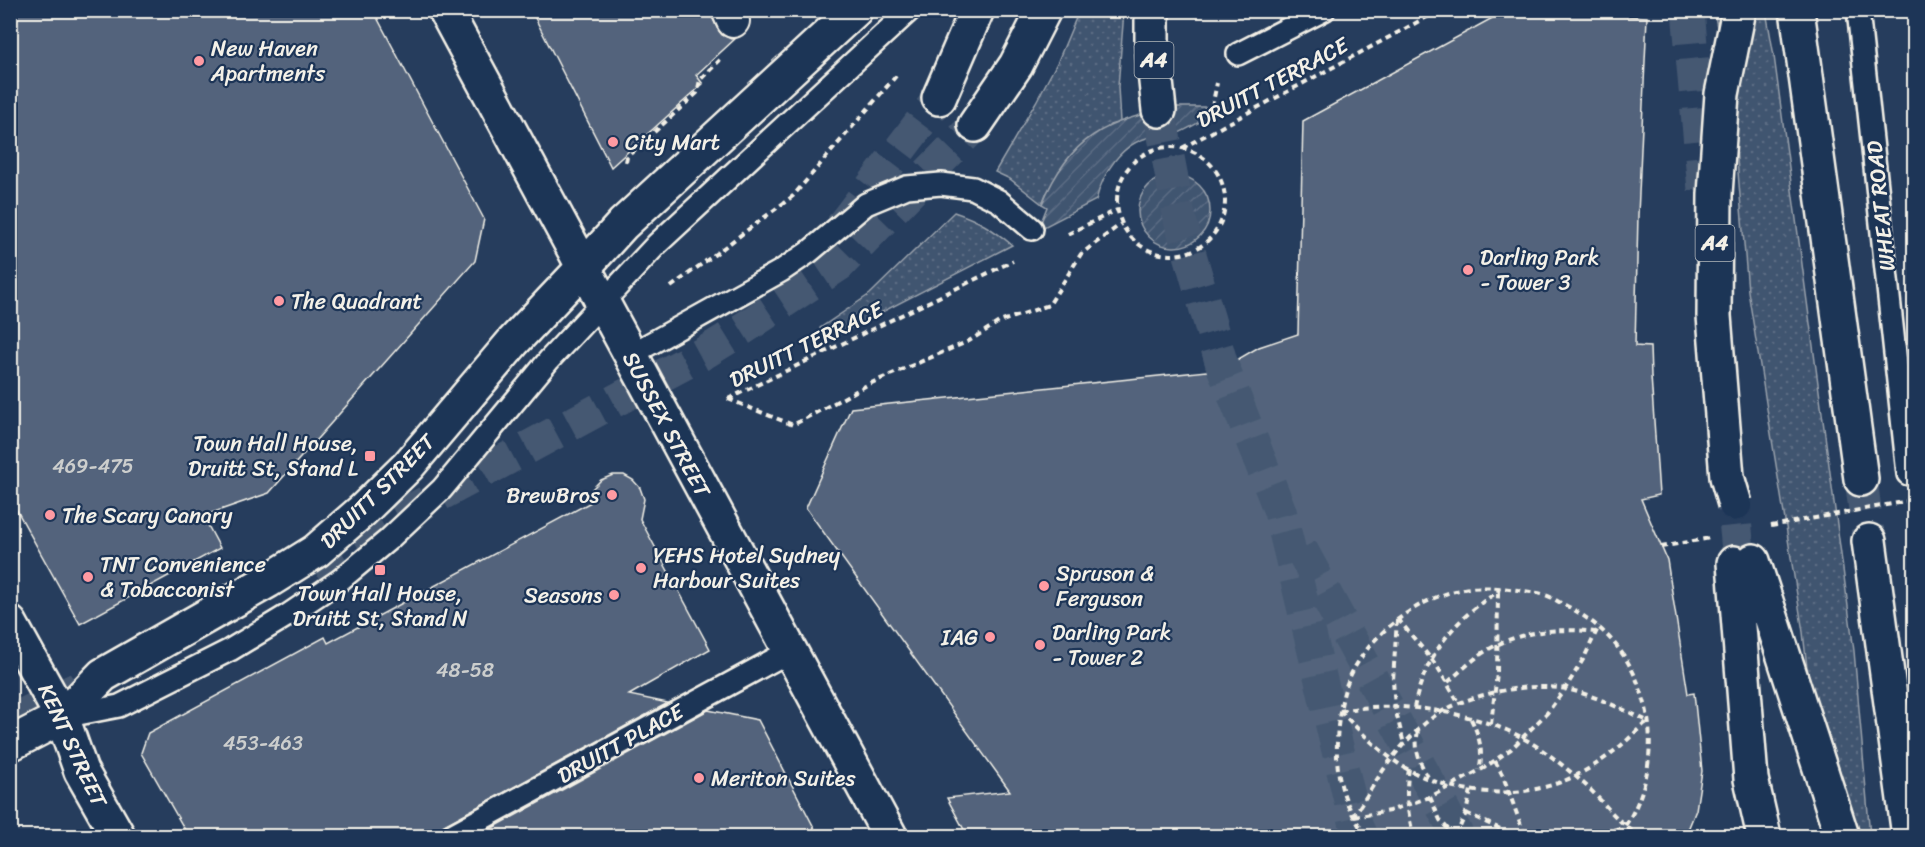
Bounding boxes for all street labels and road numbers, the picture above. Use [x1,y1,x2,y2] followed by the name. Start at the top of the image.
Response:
[1189,25,1357,139] street label: DRUITT TERRACE
[1134,42,1174,78] road number: A4
[1854,139,1907,273] street label: WHEAT ROAD
[1696,225,1734,261] road number: A4
[722,289,892,399] street label: DRUITT TERRACE
[612,344,722,505] street label: SUSSEX STREET
[310,423,445,558] street label: DRUITT STREET
[27,677,119,815] street label: KENT STREET
[550,692,692,794] street label: DRUITT PLACE

